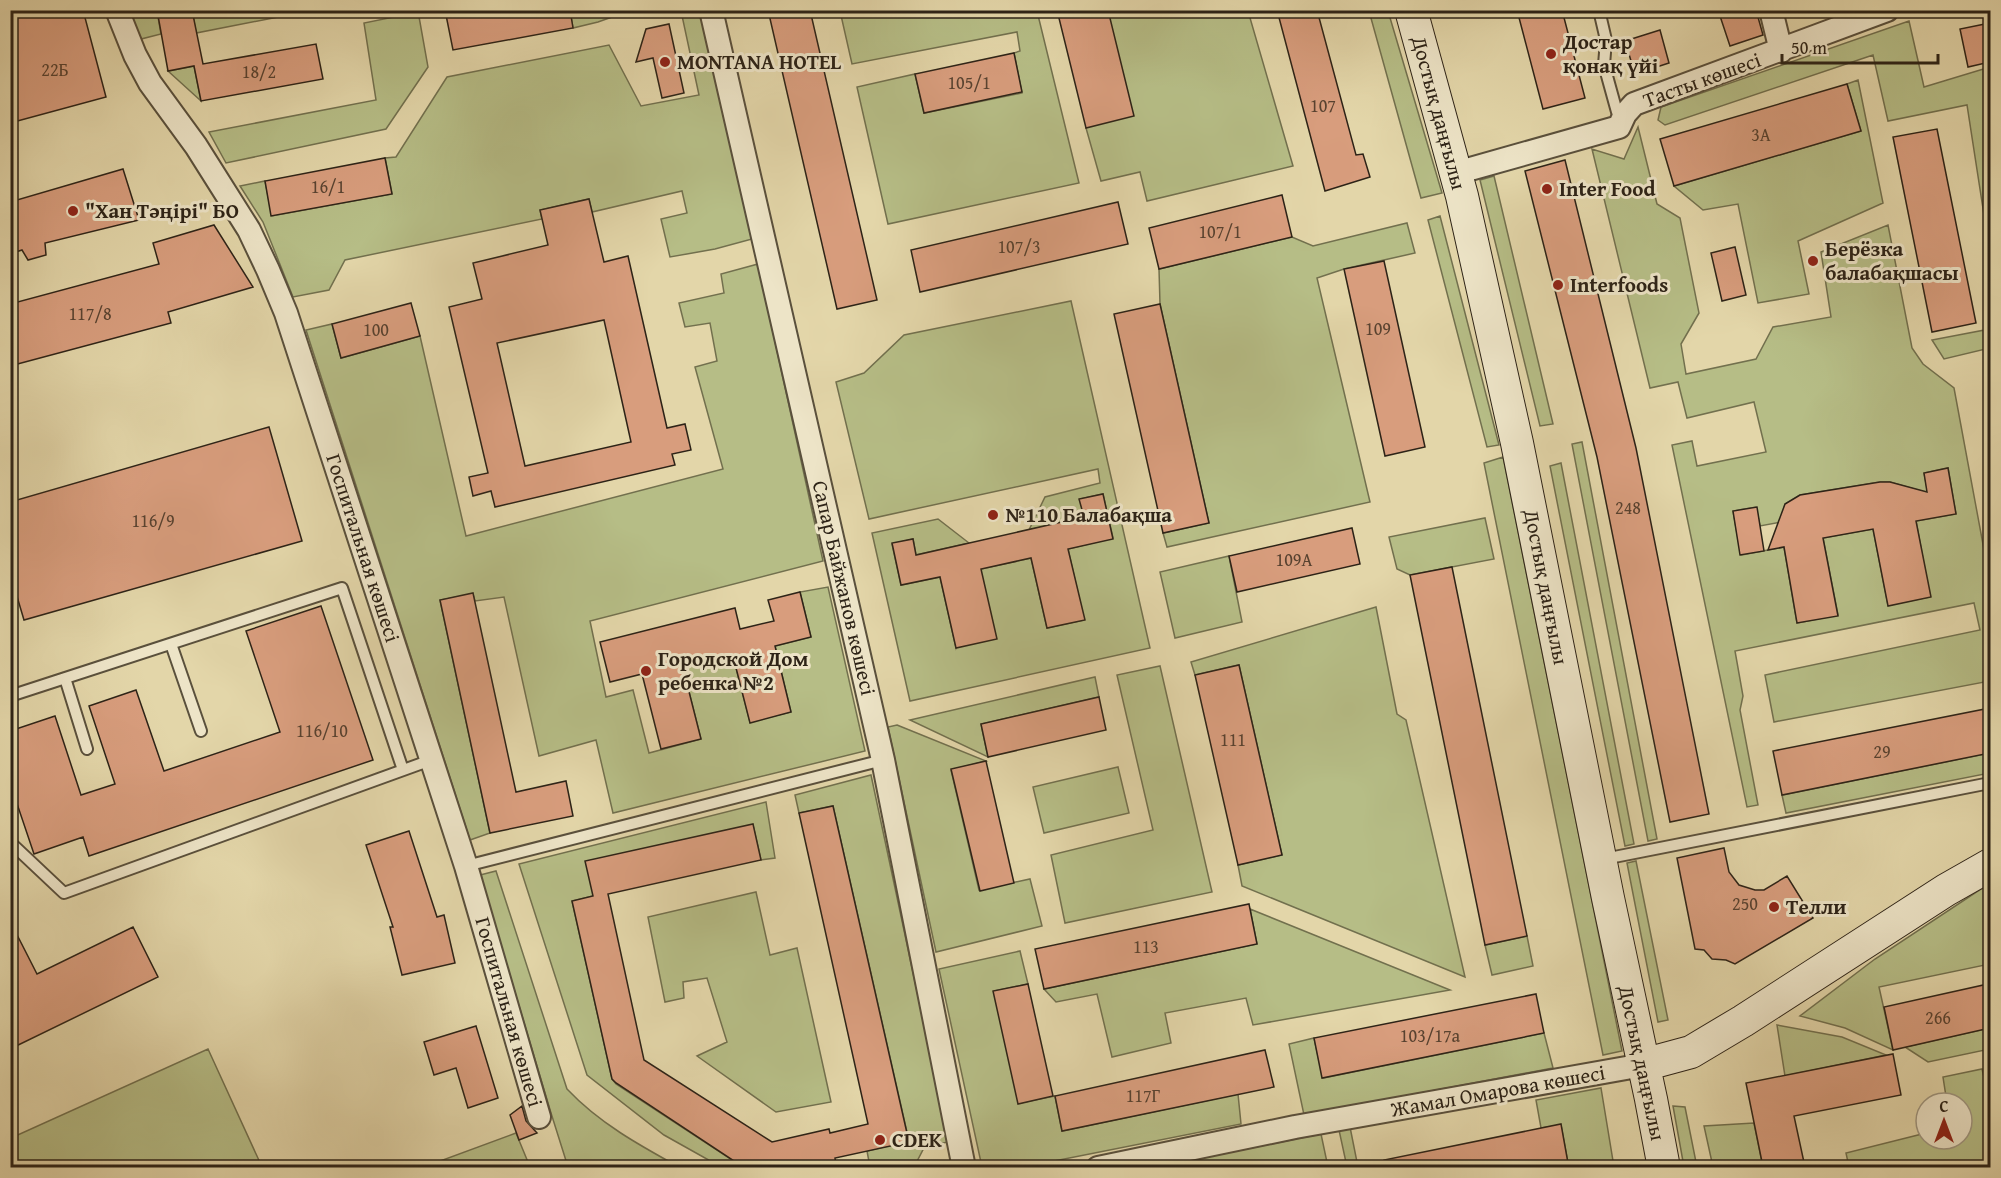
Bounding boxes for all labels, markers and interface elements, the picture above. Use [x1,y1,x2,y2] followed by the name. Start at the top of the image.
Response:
[1562,26,1659,81] place label: Достар қонақ үйі
[1782,27,1938,65] scale bar
[1404,32,1475,193] street label: Достық даңғылы
[1791,34,1827,61] text: 50 m
[1639,44,1765,115] street label: Тасты көшесі
[677,46,841,77] place label: MONTANA HOTEL
[1544,47,1558,61] marker: Достар қонақ үйі
[658,55,672,69] marker: MONTANA HOTEL
[41,56,69,83] house number: 22Б
[242,58,276,85] house number: 18/2
[947,69,991,96] house number: 105/1
[1310,92,1336,119] house number: 107
[1751,121,1771,148] house number: 3А
[311,173,345,200] house number: 16/1
[1559,173,1655,204] place label: Inter Food
[1540,182,1554,196] marker: Inter Food
[85,195,239,226] place label: "Хан Тәңірі" БО
[66,204,80,218] marker: "Хан Тәңірі" БО
[1198,218,1242,245] house number: 107/1
[997,233,1041,260] house number: 107/3
[1825,233,1959,288] place label: Берёзка балабақшасы
[1806,254,1820,268] marker: Берёзка балабақшасы
[1570,269,1668,300] place label: Interfoods
[1551,278,1565,292] marker: Interfoods
[68,300,112,327] house number: 117/8
[1365,315,1391,342] house number: 109
[363,316,389,343] house number: 100
[318,450,409,646] street label: Госпитальная көшесі
[805,478,884,698] street label: Сапар Байжанов көшесі
[1615,494,1641,521] house number: 248
[1005,499,1172,530] place label: №110 Балабақша
[1516,506,1577,668] street label: Достық даңғылы
[131,507,175,534] house number: 116/9
[986,508,1000,522] marker: №110 Балабақша
[1276,546,1313,573] house number: 109А
[658,643,809,698] place label: Городской Дом ребенка №2
[639,664,653,678] marker: Городской Дом ребенка №2
[296,717,348,744] house number: 116/10
[1220,726,1246,753] house number: 111
[1873,738,1891,765] house number: 29
[1732,890,1758,917] house number: 250
[1786,891,1847,922] place label: Телли
[1767,900,1781,914] marker: Телли
[468,913,551,1111] street label: Госпитальная көшесі
[1133,933,1159,960] house number: 113
[1611,982,1674,1144] street label: Достық даңғылы
[1925,1004,1951,1031] house number: 266
[1400,1022,1461,1049] house number: 103/17а
[1387,1056,1608,1125] street label: Жамал Омарова көшесі
[1126,1082,1161,1109] house number: 117Г
[1914,1091,1974,1151] north arrow
[1939,1094,1949,1118] text: С
[892,1124,943,1155] place label: CDEK
[873,1133,887,1147] marker: CDEK

